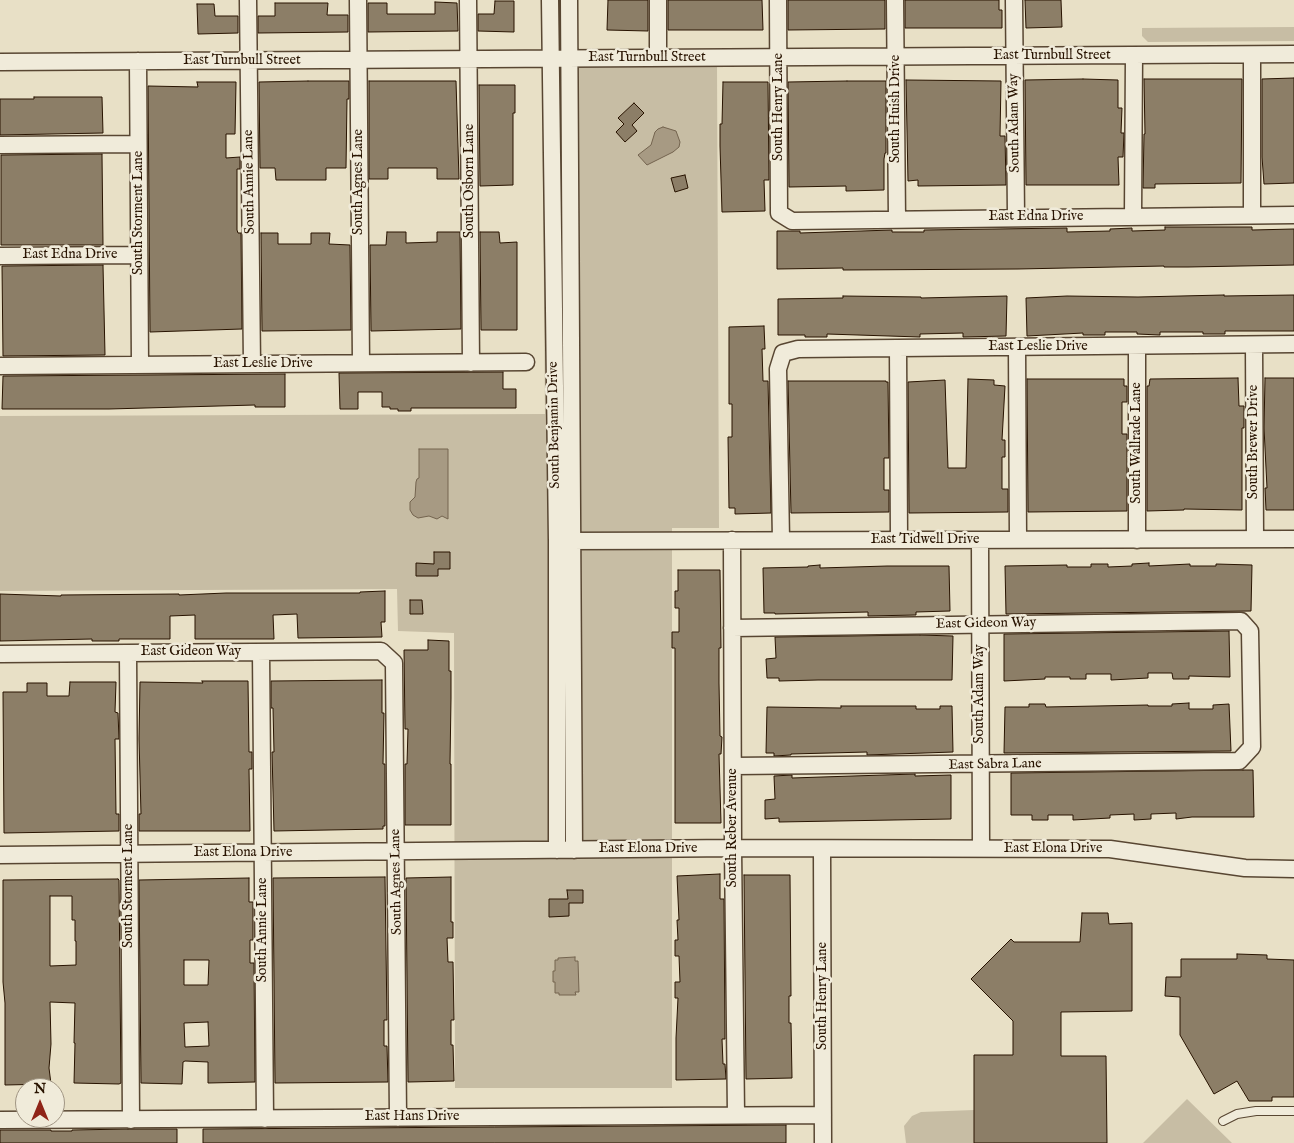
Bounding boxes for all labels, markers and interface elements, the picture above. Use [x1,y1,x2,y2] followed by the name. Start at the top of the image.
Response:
[993,48,1111,64] street label: East Turnbull Street
[588,50,706,66] street label: East Turnbull Street
[183,53,301,69] street label: East Turnbull Street
[771,53,787,161] street label: South Henry Lane
[888,55,904,163] street label: South Huish Drive
[1006,73,1024,173] street label: South Adam Way
[462,124,478,238] street label: South Osborn Lane
[351,129,367,235] street label: South Agnes Lane
[241,130,259,234] street label: South Annie Lane
[131,151,147,275] street label: South Storment Lane
[989,209,1083,225] street label: East Edna Drive
[23,247,117,263] street label: East Edna Drive
[988,339,1088,355] street label: East Leslie Drive
[213,356,313,372] street label: East Leslie Drive
[545,361,565,489] street label: South Benjamin Drive
[1129,382,1145,504] street label: South Wallrade Lane
[1246,385,1262,499] street label: South Brewer Drive
[871,532,979,548] street label: East Tidwell Drive
[936,615,1036,633] street label: East Gideon Way
[141,644,241,660] street label: East Gideon Way
[972,644,988,744] street label: South Adam Way
[948,756,1042,774] street label: East Sabra Lane
[725,768,741,888] street label: South Reber Avenue
[121,824,137,948] street label: South Storment Lane
[388,829,406,935] street label: South Agnes Lane
[599,841,697,857] street label: East Elona Drive
[1004,841,1102,857] street label: East Elona Drive
[194,845,292,861] street label: East Elona Drive
[255,878,271,982] street label: South Annie Lane
[815,942,831,1050] street label: South Henry Lane
[15,1078,65,1128] north arrow
[34,1080,46,1098] text: N
[365,1109,459,1125] street label: East Hans Drive

